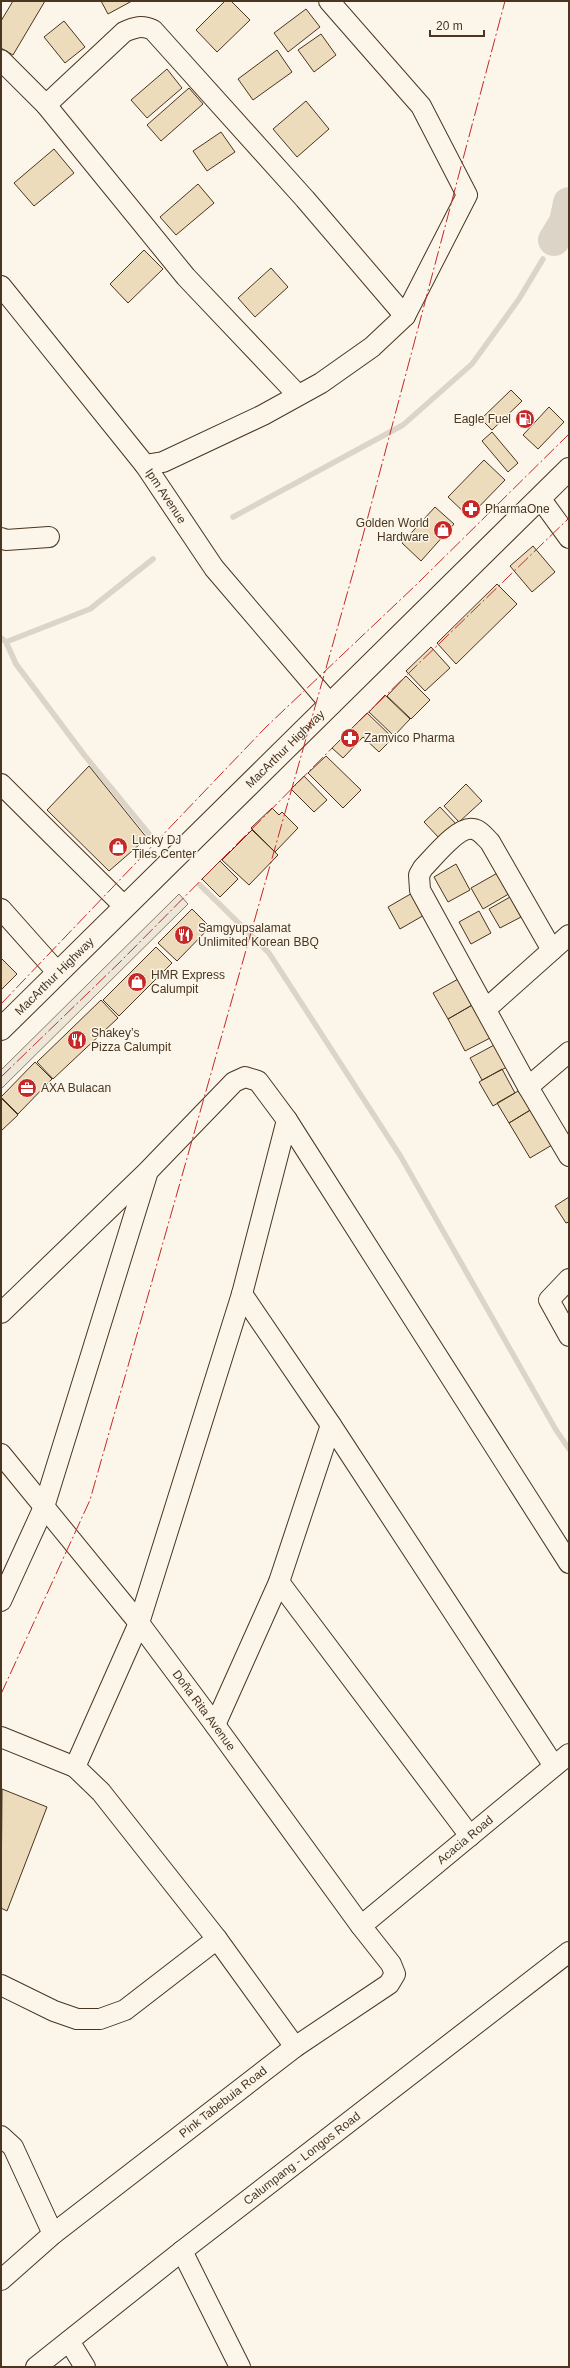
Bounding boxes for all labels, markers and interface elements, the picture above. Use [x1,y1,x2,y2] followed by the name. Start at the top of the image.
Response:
[430,12,484,38] scale bar
[436,19,463,33] text: 20 m
[514,408,536,430] fuel station icon: Eagle Fuel
[454,412,511,426] place label: Eagle Fuel
[142,466,189,526] street label: Ipm Avenue
[460,498,482,520] pharmacy icon: PharmaOne
[485,502,550,516] place label: PharmaOne
[356,516,429,544] place label: Golden World Hardware
[432,519,454,541] shop icon: Golden World Hardware
[243,707,327,791] street label: MacArthur Highway
[339,727,361,749] pharmacy icon: Zamvico Pharma
[364,731,455,745] place label: Zamvico Pharma
[132,833,196,861] place label: Lucky DJ Tiles Center
[107,836,129,858] shop icon: Lucky DJ Tiles Center
[198,921,319,949] place label: Samgyupsalamat Unlimited Korean BBQ
[173,924,195,946] restaurant icon: Samgyupsalamat Unlimited Korean BBQ
[12,935,97,1018] street label: MacArthur Highway
[151,968,225,996] place label: HMR Express Calumpit
[126,971,148,993] shop icon: HMR Express Calumpit
[91,1026,172,1054] place label: Shakey’s Pizza Calumpit
[66,1029,88,1051] restaurant icon: Shakey’s Pizza Calumpit
[16,1077,38,1099] office icon: AXA Bulacan
[41,1081,111,1095] place label: AXA Bulacan
[170,1667,238,1754] street label: Doña Rita Avenue
[434,1813,496,1867] street label: Acacia Road
[176,2063,270,2141] street label: Pink Tabebuia Road
[241,2109,363,2208] street label: Calumpang - Longos Road

